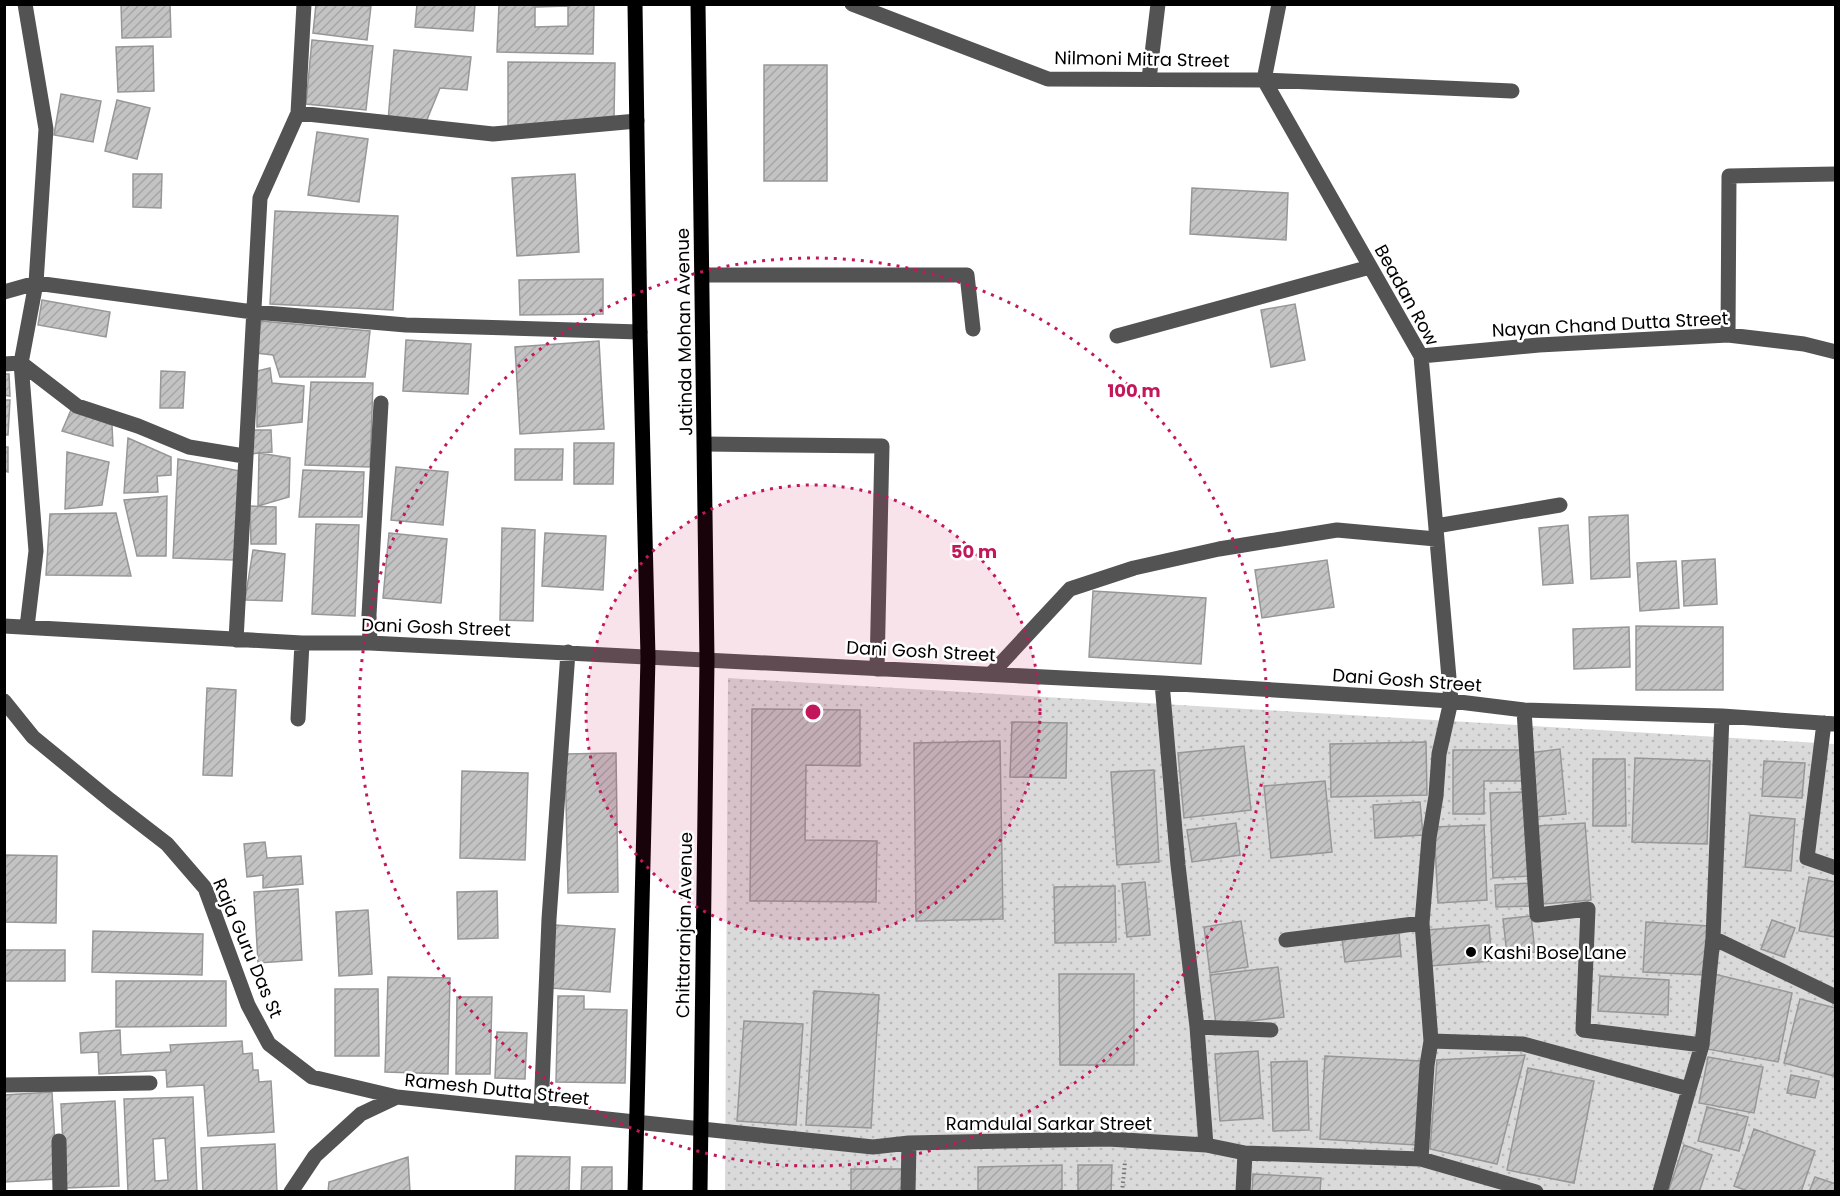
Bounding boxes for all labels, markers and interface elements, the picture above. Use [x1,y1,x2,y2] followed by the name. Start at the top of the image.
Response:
[1054,45,1230,73] street label: Nilmoni Mitra Street
[670,228,698,436] street label: Jatinda Mohan Avenue
[1369,240,1445,350] street label: Beadan Row
[1491,305,1729,343] street label: Nayan Chand Dutta Street
[1107,378,1161,403] text: 100 m
[951,539,997,564] text: 50 m
[361,612,511,642] street label: Dani Gosh Street
[846,635,996,667] street label: Dani Gosh Street
[1332,662,1482,698] street label: Dani Gosh Street
[803,702,823,722] centre of rings
[670,832,698,1018] street label: Chittaranjan Avenue
[207,874,289,1022] street label: Raja Guru Das St
[1483,940,1627,965] place label: Kashi Bose Lane
[1464,945,1478,959] marker: Kashi Bose Lane
[403,1067,591,1111] street label: Ramesh Dutta Street
[946,1111,1152,1136] street label: Ramdulal Sarkar Street

